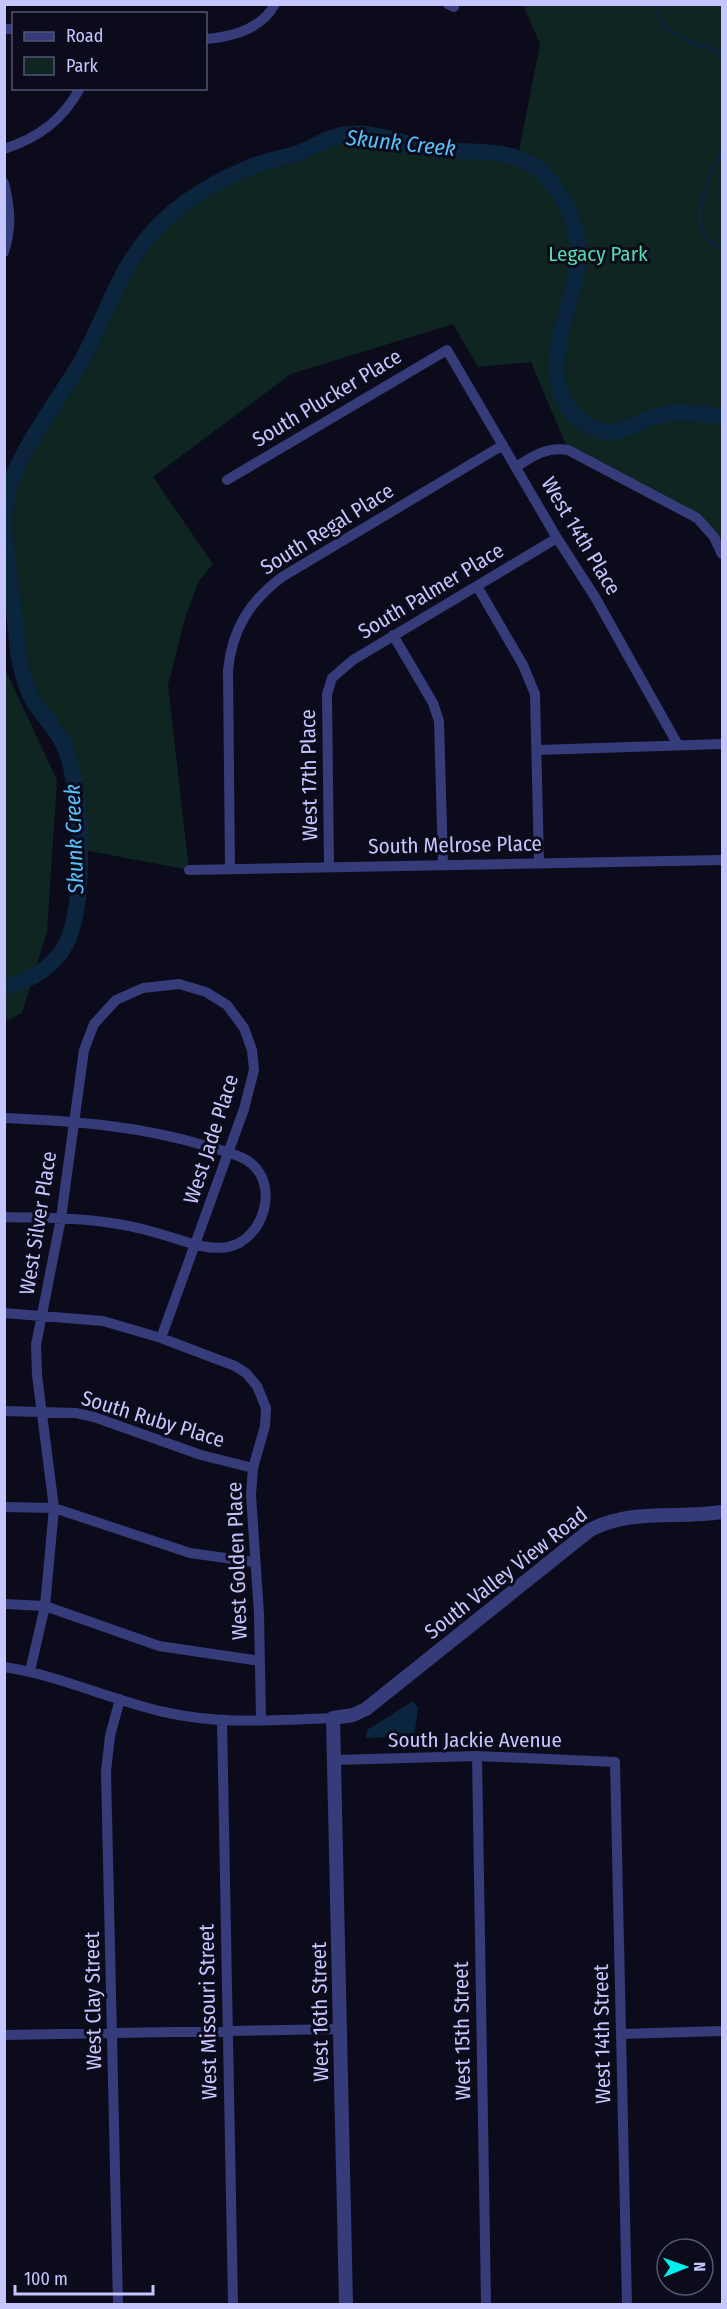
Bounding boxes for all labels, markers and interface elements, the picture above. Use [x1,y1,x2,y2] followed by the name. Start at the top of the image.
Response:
[12,12,207,90] legend
[66,25,103,47] text: Road
[66,55,99,77] text: Park
[344,124,457,162] water label: Skunk Creek
[548,241,648,267] park label: Legacy Park
[248,343,406,453] street label: South Plucker Place
[536,472,626,600] street label: West 14th Place
[256,478,398,580] street label: South Regal Place
[354,537,508,645] street label: South Palmer Place
[295,709,323,841] street label: West 17th Place
[59,784,89,895] water label: Skunk Creek
[368,830,542,860] street label: South Melrose Place
[178,1071,244,1207] street label: West Jade Place
[14,1149,62,1297] street label: West Silver Place
[78,1385,228,1453] street label: South Ruby Place
[221,1481,253,1641] street label: West Golden Place
[419,1501,593,1645] street label: South Valley View Road
[388,1727,562,1753] street label: South Jackie Avenue
[193,1924,223,2100] street label: West Missouri Street
[79,1931,107,2070] street label: West Clay Street
[306,1942,334,2082] street label: West 16th Street
[448,1961,476,2101] street label: West 15th Street
[588,1964,616,2104] street label: West 14th Street
[655,2237,715,2297] north arrow
[15,2258,153,2296] scale bar
[690,2262,709,2272] text: N
[24,2268,68,2290] text: 100 m

